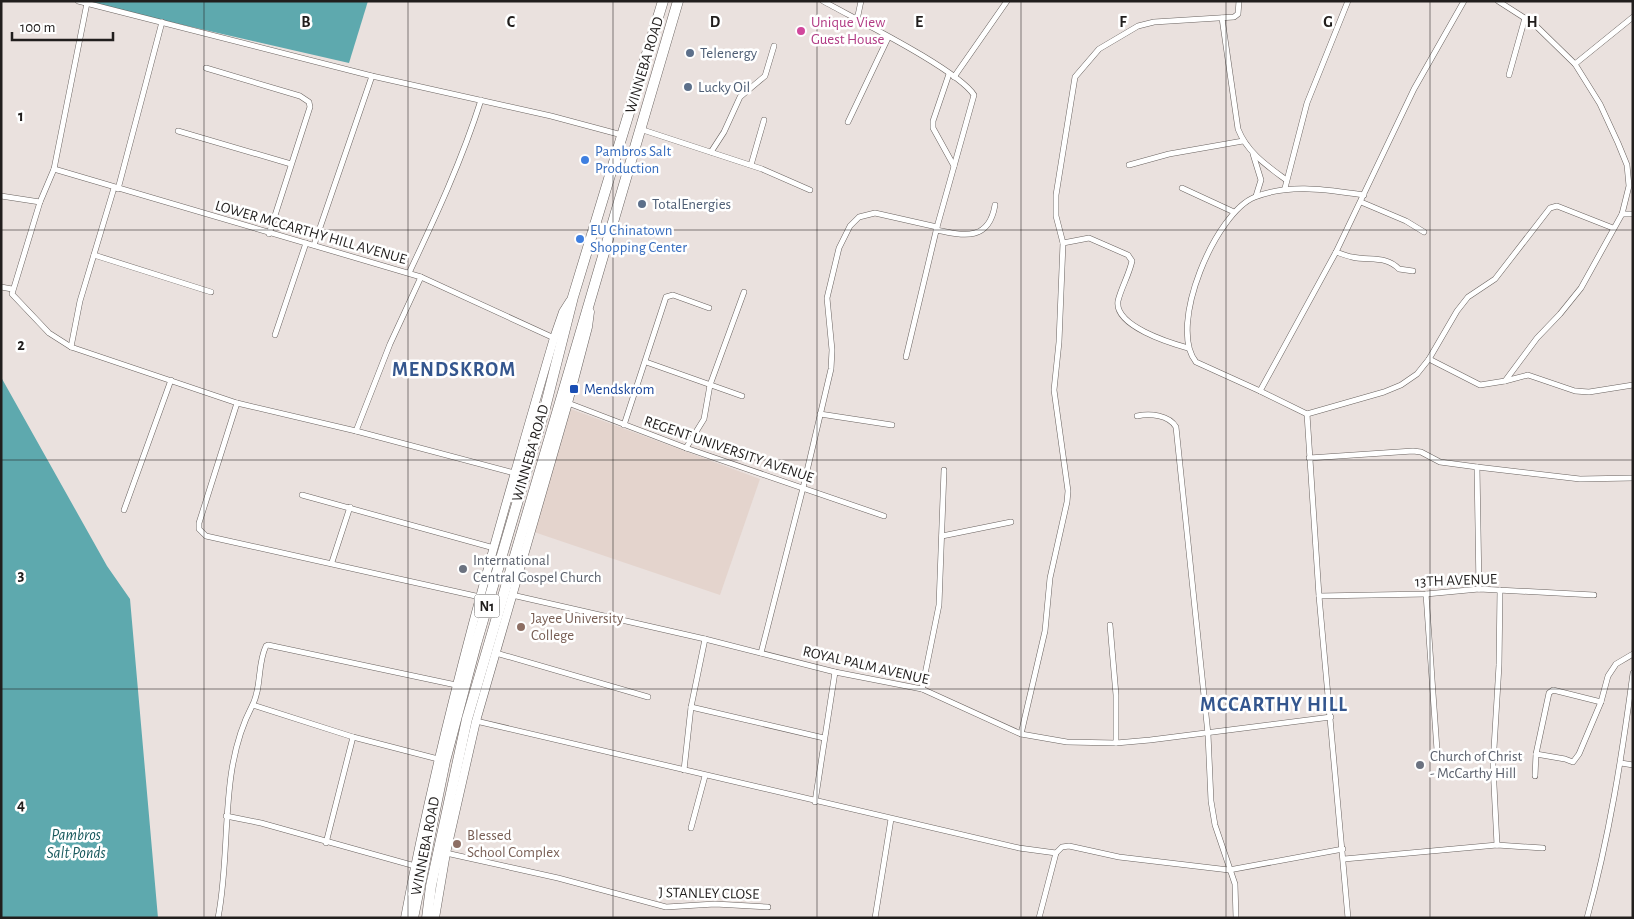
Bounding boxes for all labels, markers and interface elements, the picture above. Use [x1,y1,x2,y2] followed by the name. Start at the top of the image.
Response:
[12,10,114,42] scale bar
[301,14,311,30] text: B
[507,14,516,30] text: C
[710,14,721,30] text: D
[915,14,923,30] text: E
[1119,14,1127,30] text: F
[1323,14,1333,30] text: G
[1526,14,1538,30] text: H
[623,15,666,115] street label: WINNEBA ROAD
[811,15,885,47] place label: Unique View Guest House
[20,20,55,35] text: 100 m
[795,25,807,37] marker: Unique View Guest House
[700,46,758,61] place label: Telenergy
[684,47,696,59] marker: Telenergy
[698,80,750,95] place label: Lucky Oil
[682,81,694,93] marker: Lucky Oil
[18,108,24,124] text: 1
[595,144,671,176] place label: Pambros Salt Production
[579,154,591,166] marker: Pambros Salt Production
[652,197,731,212] place label: TotalEnergies
[213,198,408,267] street label: LOWER MCCARTHY HILL AVENUE
[636,198,648,210] marker: TotalEnergies
[590,223,687,255] place label: EU Chinatown Shopping Center
[574,233,586,245] marker: EU Chinatown Shopping Center
[17,337,25,353] text: 2
[392,360,516,380] district label: MENDSKROM
[584,382,654,397] place label: Mendskrom
[568,383,580,395] marker: Mendskrom
[509,403,552,503] street label: WINNEBA ROAD
[642,413,816,486] street label: REGENT UNIVERSITY AVENUE
[473,553,602,585] place label: International Central Gospel Church
[457,563,469,575] marker: International Central Gospel Church
[18,567,25,583] text: 3
[1415,572,1497,589] street label: 13TH AVENUE
[474,594,500,618] road number: N1
[531,611,624,643] place label: Jayee University College
[515,621,527,633] marker: Jayee University College
[801,644,930,687] street label: ROYAL PALM AVENUE
[1200,695,1348,715] district label: MCCARTHY HILL
[1430,749,1523,781] place label: Church of Christ - McCarthy Hill
[1414,759,1426,771] marker: Church of Christ - McCarthy Hill
[409,795,442,897] street label: WINNEBA ROAD
[17,797,25,813] text: 4
[46,827,106,861] water label: Pambros Salt Ponds
[467,828,560,860] place label: Blessed School Complex
[451,838,463,850] marker: Blessed School Complex
[659,885,759,902] street label: J STANLEY CLOSE

